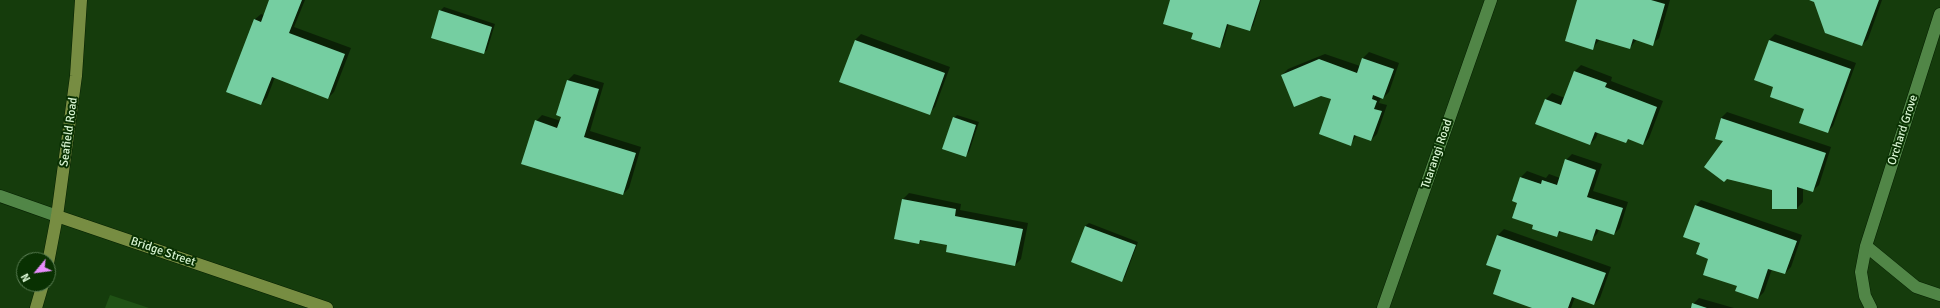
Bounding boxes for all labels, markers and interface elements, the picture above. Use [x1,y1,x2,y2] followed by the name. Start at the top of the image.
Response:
[1885,93,1921,167] street label: Orchard Grove
[57,96,81,168] street label: Seafield Road
[1418,117,1456,191] street label: Tuarangi Road
[129,234,197,270] street label: Bridge Street
[16,252,56,292] north arrow
[18,271,33,284] text: N

